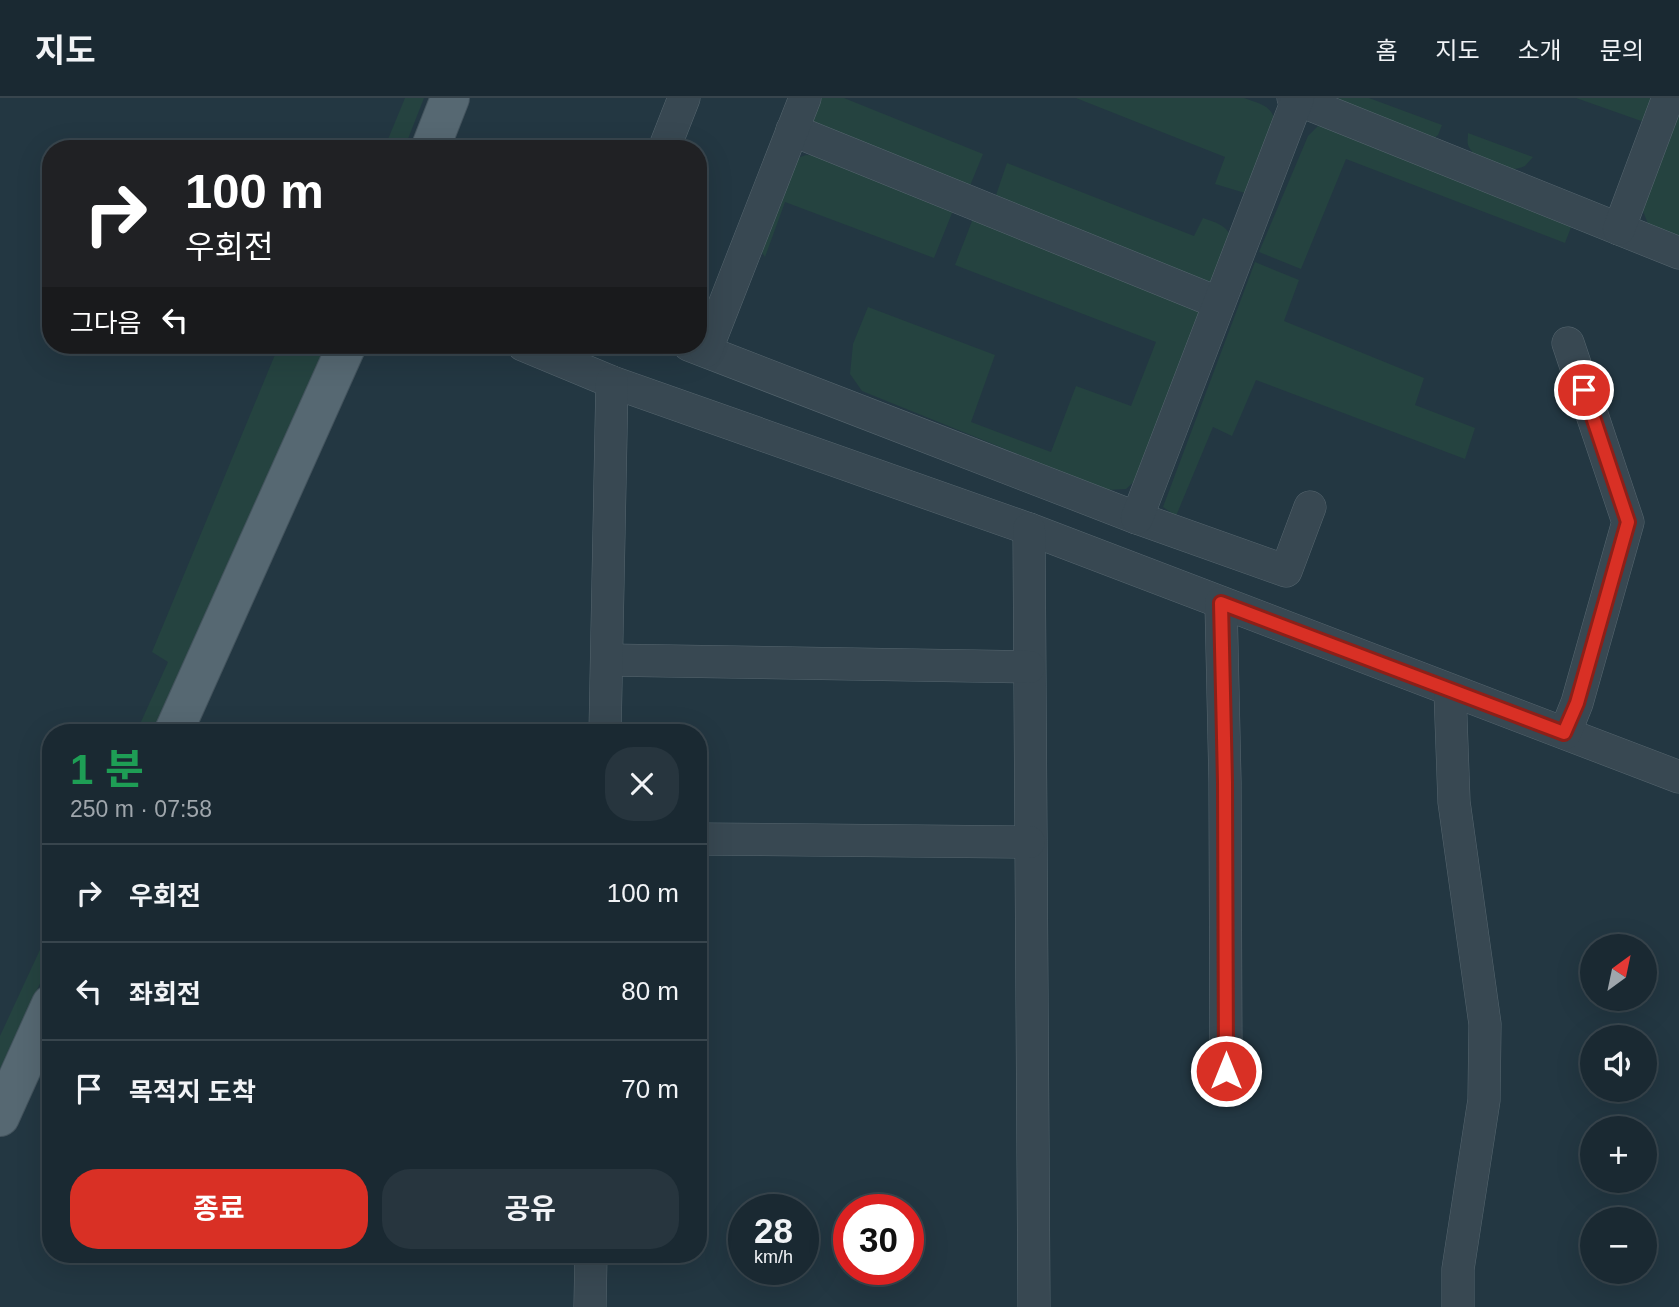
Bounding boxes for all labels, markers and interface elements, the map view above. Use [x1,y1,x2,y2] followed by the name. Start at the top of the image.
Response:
[35,32,96,69] text: 지도
[1375,37,1397,64] text: 홈
[1435,37,1480,64] text: 지도
[1518,37,1562,64] text: 소개
[1600,37,1644,64] text: 문의
[185,164,324,218] text: 100 m
[70,168,161,259] icon: right
[185,229,273,265] text: 우회전
[156,301,194,339] icon: left
[70,308,142,338] text: 그다음
[1554,360,1614,420] pin
[1565,371,1603,409] icon: arrive
[70,746,144,793] text: 1 분
[605,747,679,821] button: close
[70,796,212,822] text: 250 m · 07:58
[70,874,108,912] icon: right
[607,878,679,908] text: 100 m
[129,881,201,911] text: 우회전
[1580,934,1657,1012] north arrow
[1580,934,1657,1284] map controls
[70,972,108,1010] icon: left
[621,976,679,1006] text: 80 m
[129,979,201,1009] text: 좌회전
[1580,1025,1657,1102] button: sound
[1189,1034,1263,1108] position arrow
[70,1070,108,1108] icon: arrive
[621,1074,679,1104] text: 70 m
[129,1077,256,1107] text: 목적지 도착
[1580,1116,1657,1193] button: +
[70,1169,368,1249] button: 종료
[382,1169,679,1249] button: 공유
[833,1194,924,1285] speed limit sign: 30
[1580,1207,1657,1284] button: −
[754,1211,793,1250] text: 28
[754,1247,793,1267] text: km/h

